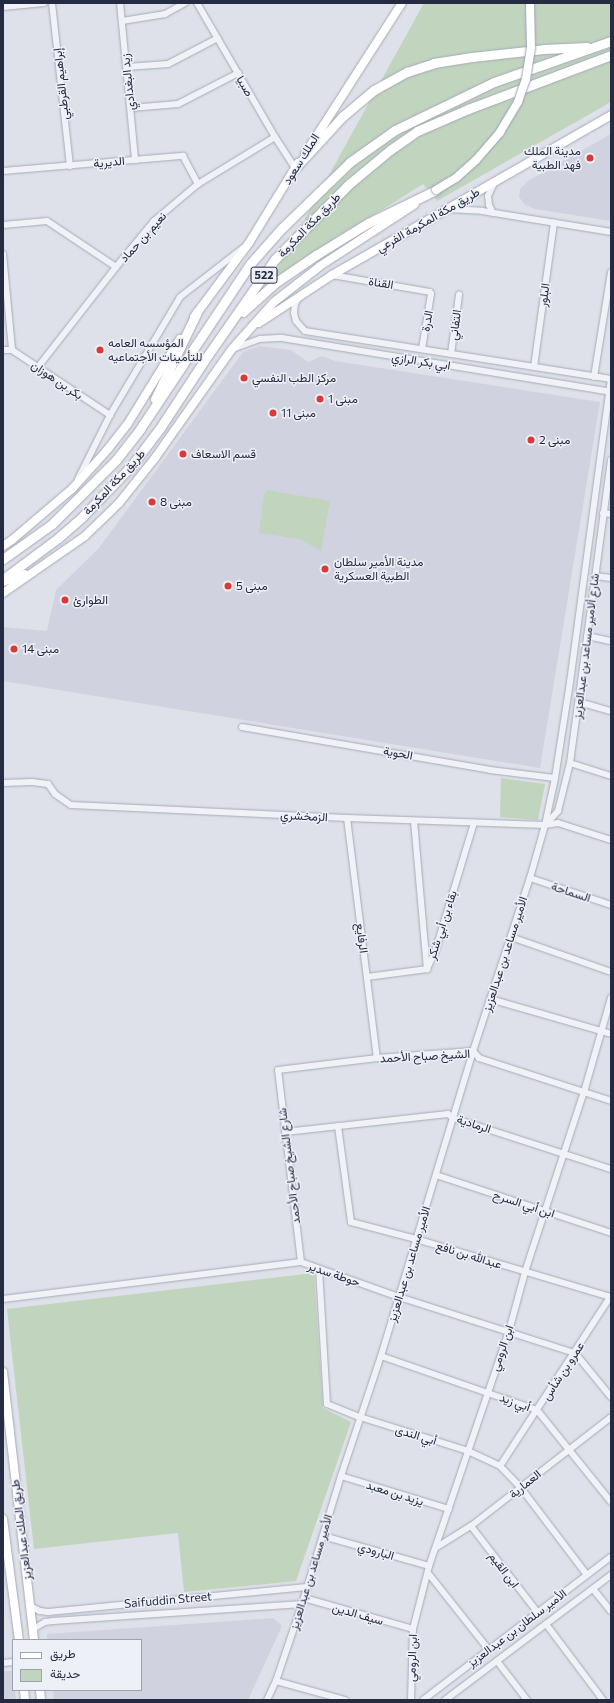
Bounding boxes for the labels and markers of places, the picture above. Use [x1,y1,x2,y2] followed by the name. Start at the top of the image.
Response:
[524,144,581,172] place label: مدينة الملك فهد الطبية
[584,152,596,164] marker: مدينة الملك فهد الطبية
[108,336,203,364] place label: المؤسسه العامه للتأمينات الأجتماعيه
[95,345,105,355] marker: المؤسسه العامه للتأمينات الأجتماعيه
[252,371,336,385] place label: مركز الطب النفسي
[239,373,249,383] marker: مركز الطب النفسي
[328,392,358,406] place label: مبنى 1
[315,394,325,404] marker: مبنى 1
[281,406,316,420] place label: مبنى 11
[268,408,278,418] marker: مبنى 11
[539,433,570,447] place label: مبنى 2
[526,435,536,445] marker: مبنى 2
[191,447,256,461] place label: قسم الاسعاف
[178,449,188,459] marker: قسم الاسعاف
[160,495,192,509] place label: مبنى 8
[147,497,157,507] marker: مبنى 8
[334,555,423,583] place label: مدينة الأمير سلطان الطبية العسكرية
[319,563,331,575] marker: مدينة الأمير سلطان الطبية العسكرية
[236,579,268,593] place label: مبنى 5
[223,581,233,591] marker: مبنى 5
[73,593,108,607] place label: الطوارئ
[60,595,70,605] marker: الطوارئ
[22,642,59,656] place label: مبنى 14
[9,644,19,654] marker: مبنى 14

